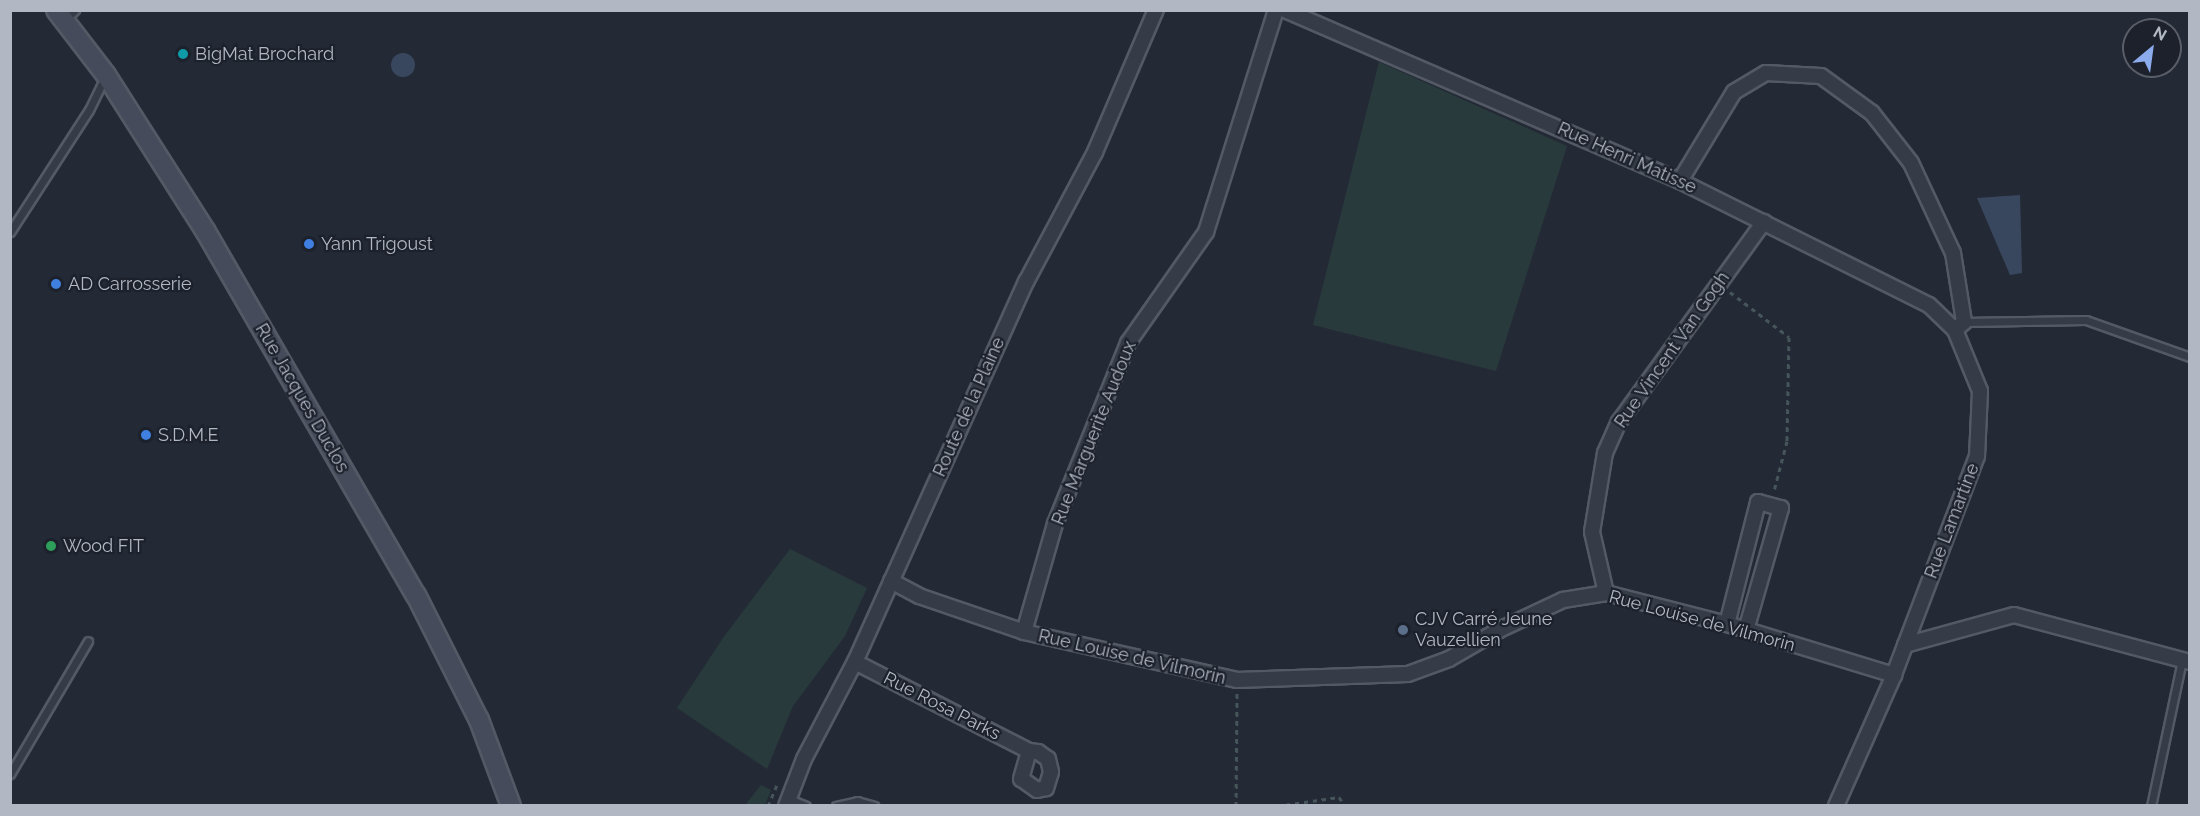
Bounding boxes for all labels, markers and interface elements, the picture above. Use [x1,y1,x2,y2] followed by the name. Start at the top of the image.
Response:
[2122,18,2182,78] north arrow
[2150,22,2170,45] text: N
[195,43,334,65] place label: BigMat Brochard
[176,47,190,61] marker: BigMat Brochard
[1554,118,1700,198] street label: Rue Henri Matisse
[321,233,433,255] place label: Yann Trigoust
[302,237,316,251] marker: Yann Trigoust
[1610,267,1734,433] street label: Rue Vincent Van Gogh
[68,273,192,295] place label: AD Carrosserie
[49,277,63,291] marker: AD Carrosserie
[250,319,354,477] street label: Rue Jacques Duclos
[929,334,1009,480] street label: Route de la Plaine
[1047,338,1141,528] street label: Rue Marguerite Audoux
[158,424,219,446] place label: S.D.M.E
[139,428,153,442] marker: S.D.M.E
[1920,460,1984,582] street label: Rue Lamartine
[63,535,144,557] place label: Wood FIT
[44,539,58,553] marker: Wood FIT
[1606,586,1798,656] street label: Rue Louise de Vilmorin
[1415,609,1553,652] place label: CJV Carré Jeune Vauzellien
[1396,623,1410,637] marker: CJV Carré Jeune Vauzellien
[1036,625,1228,689] street label: Rue Louise de Vilmorin
[880,667,1004,745] street label: Rue Rosa Parks

